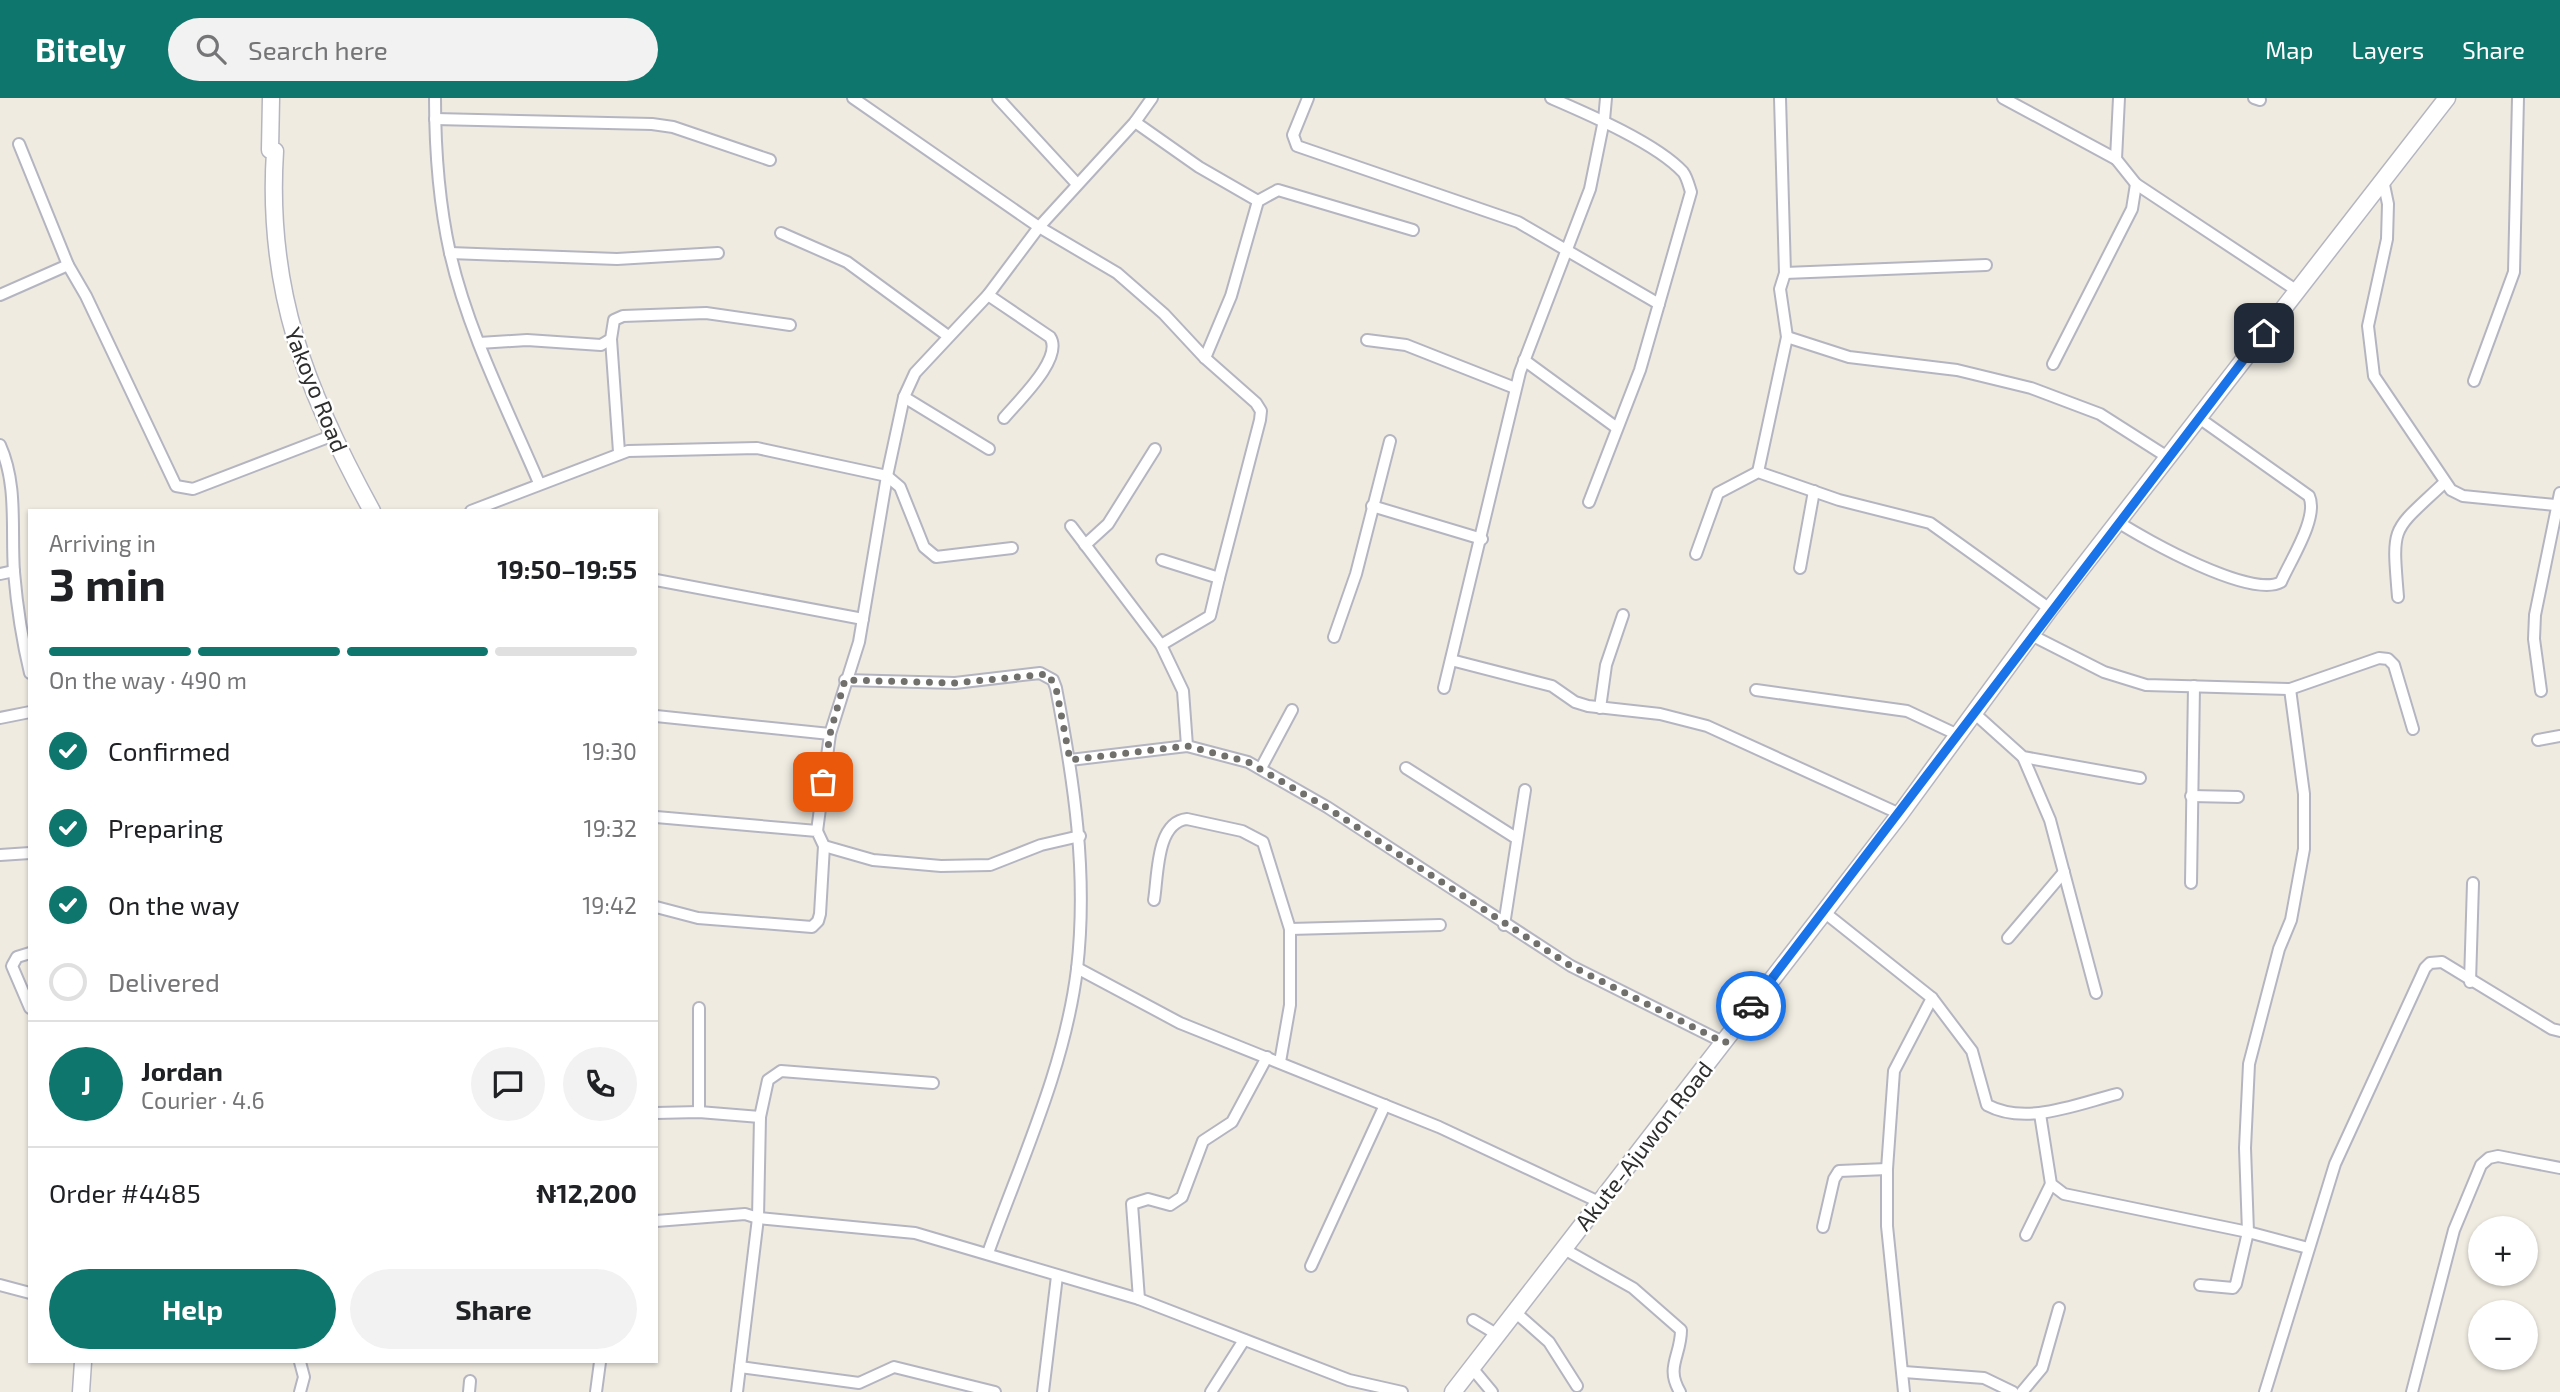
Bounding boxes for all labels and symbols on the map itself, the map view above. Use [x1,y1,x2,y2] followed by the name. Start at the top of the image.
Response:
[2234,303,2294,363] pin
[279,323,355,456] street label: Yakoyo Road
[793,752,853,812] pin
[1716,971,1786,1041] courier
[1568,1055,1718,1236] street label: Akute-Ajuwon Road

